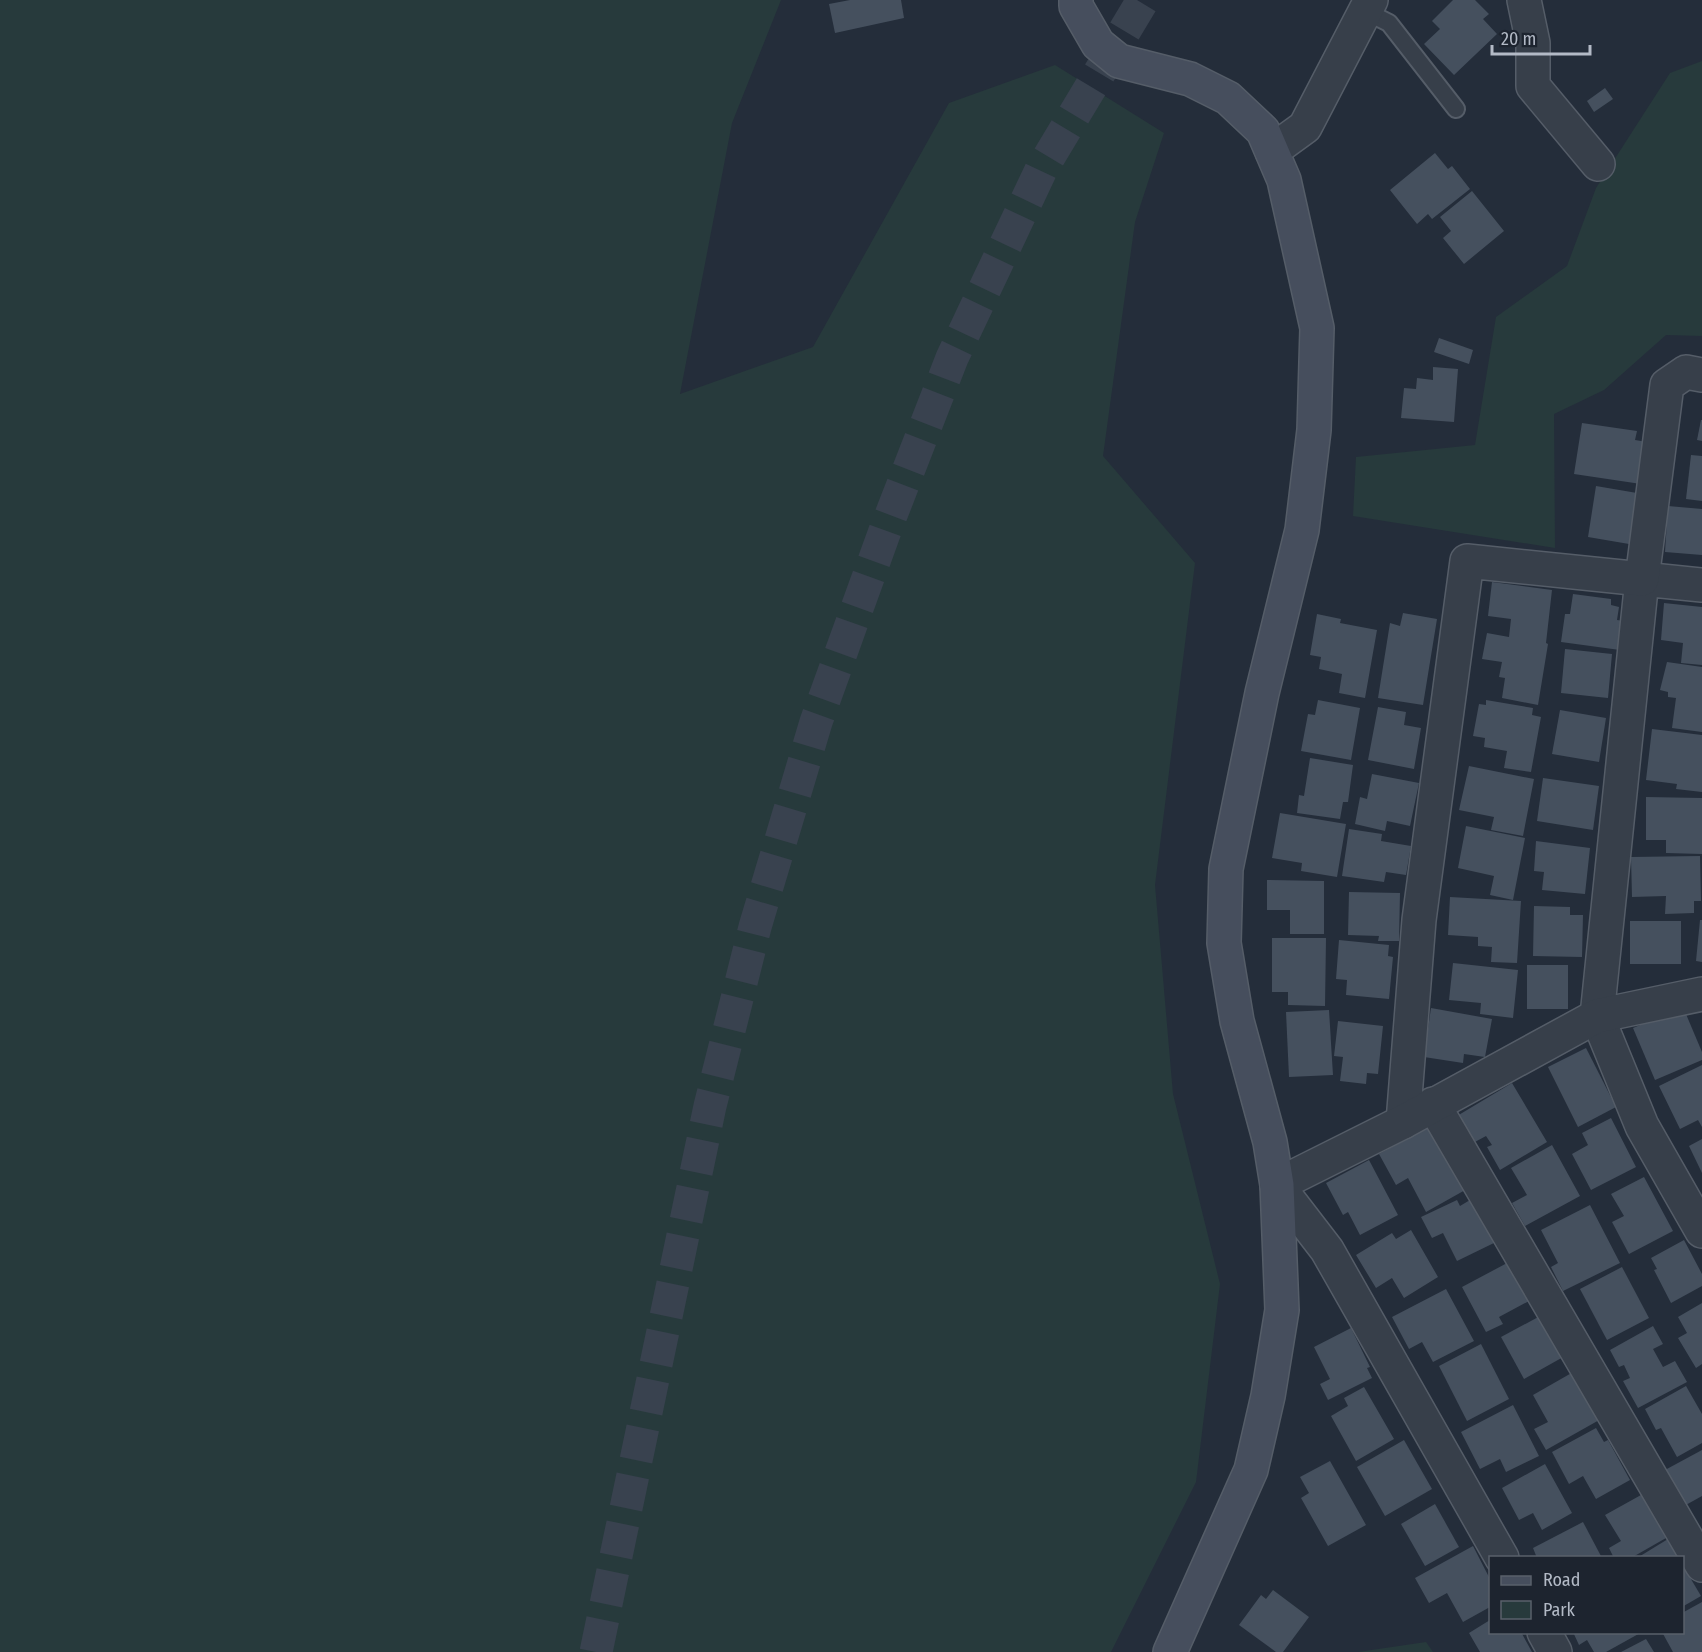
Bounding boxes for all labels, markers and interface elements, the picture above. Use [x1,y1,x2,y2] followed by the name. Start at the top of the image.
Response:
[1492,18,1590,56] scale bar
[1501,28,1536,50] text: 20 m
[1489,1556,1684,1634] legend
[1543,1569,1580,1591] text: Road
[1543,1599,1576,1621] text: Park

